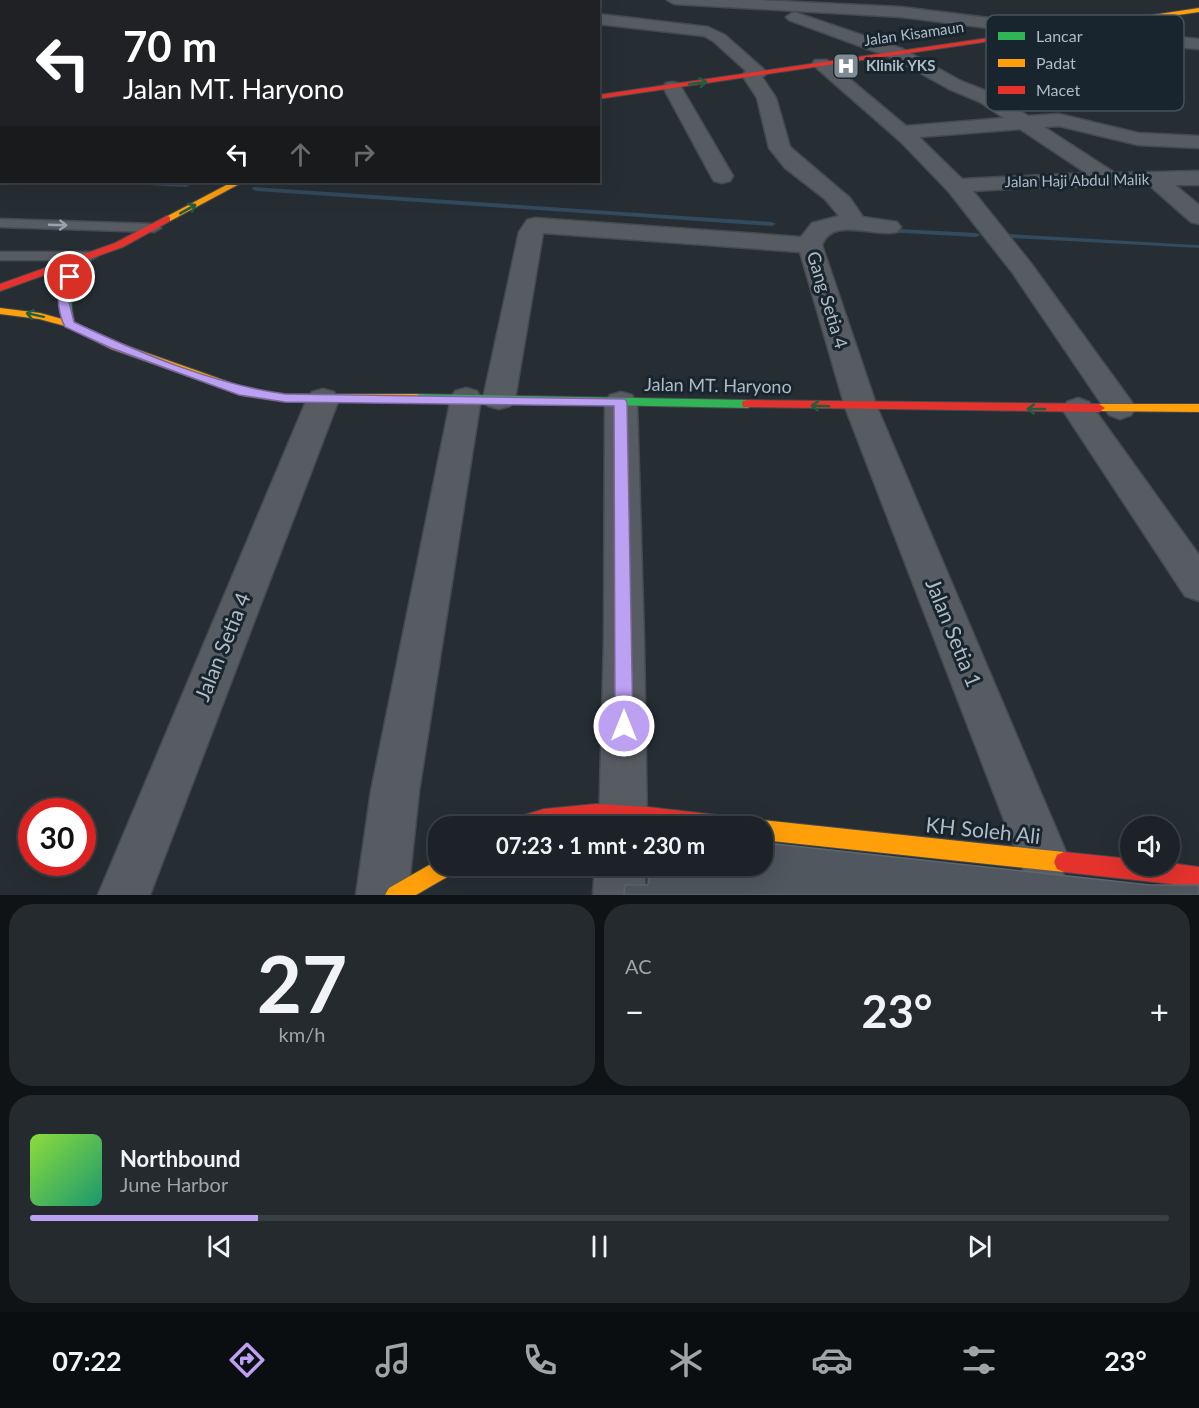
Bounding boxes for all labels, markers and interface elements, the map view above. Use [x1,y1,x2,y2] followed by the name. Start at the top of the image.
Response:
[986,15,1184,111] legend
[863,17,965,49] street label: Jalan Kisamaun
[123,21,217,71] text: 70 m
[24,24,102,102] icon: left
[1036,26,1083,45] text: Lancar
[831,51,861,81] hospital icon: Klinik YKS
[1036,53,1076,72] text: Padat
[866,56,935,74] place label: Klinik YKS
[123,72,344,105] text: Jalan MT. Haryono
[688,78,707,89] one-way arrow
[1036,80,1080,99] text: Macet
[221,138,254,171] icon: left
[284,138,317,171] icon: ahead
[347,138,380,171] icon: right
[1005,170,1150,190] street label: Jalan Haji Abdul Malik
[179,203,197,214] one-way arrow
[48,219,68,231] one-way arrow
[803,249,853,351] street label: Gang Setia 4
[44,251,95,302] pin
[53,260,86,293] icon: arrive
[26,309,45,320] one-way arrow
[644,373,792,397] street label: Jalan MT. Haryono
[810,400,830,411] one-way arrow
[1026,403,1046,414] one-way arrow
[921,575,987,690] street label: Jalan Setia 1
[189,589,255,704] street label: Jalan Setia 4
[592,694,656,758] position arrow
[18,798,96,876] speed limit sign: 30
[925,811,1042,848] street label: KH Soleh Ali
[1120,816,1180,876] map controls
[1120,816,1180,876] button: sound
[496,832,705,859] text: 07:23 · 1 mnt · 230 m
[257,936,347,1030] text: 27
[625,954,652,978] text: AC
[862,984,932,1038] text: 23°
[625,991,644,1031] text: −
[1150,991,1169,1031] text: +
[279,1022,325,1046] text: km/h
[120,1145,240,1172] text: Northbound
[120,1172,228,1196] text: June Harbor
[203,1230,236,1263] icon: previous
[583,1230,616,1263] icon: pause
[963,1230,996,1263] icon: next
[226,1339,268,1381] icon: directions
[372,1339,414,1381] icon: music
[519,1339,561,1381] icon: phone
[665,1339,707,1381] icon: climate
[811,1339,853,1381] icon: car
[958,1339,1000,1381] icon: filters
[52,1344,122,1377] text: 07:22
[1104,1344,1147,1377] text: 23°

